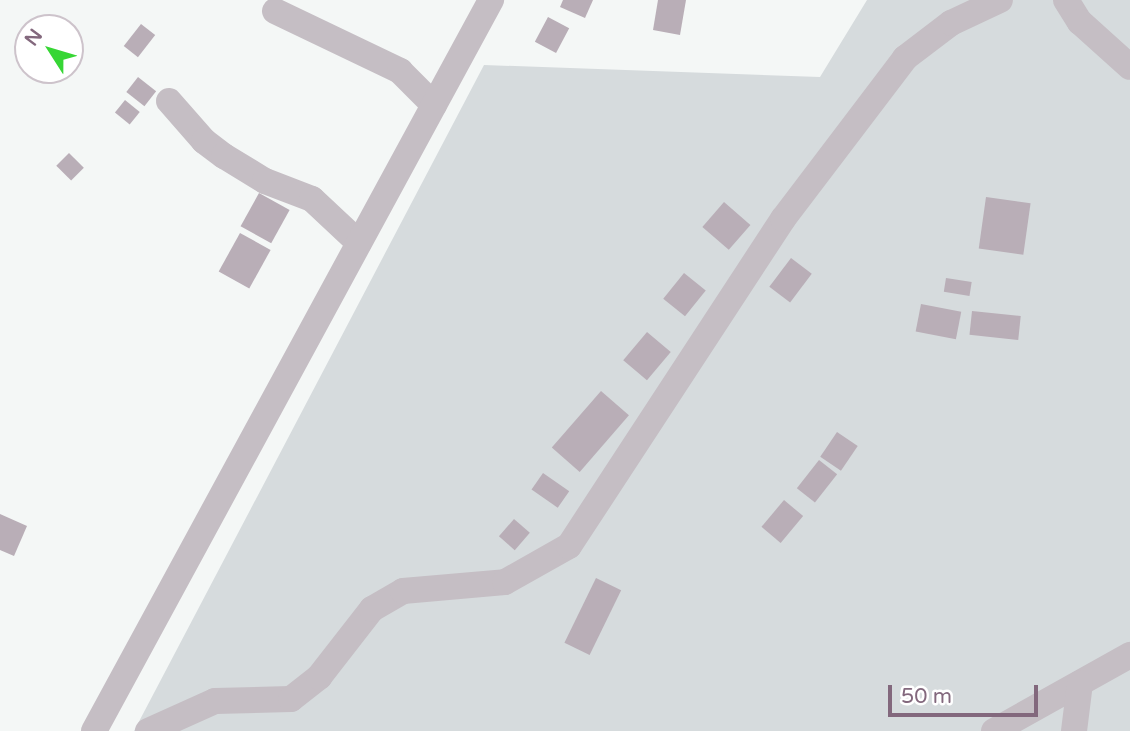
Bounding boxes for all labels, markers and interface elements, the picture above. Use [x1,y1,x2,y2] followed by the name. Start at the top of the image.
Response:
[14,14,84,84] north arrow
[20,25,47,50] text: N
[892,672,1042,716] scale bar
[901,684,952,709] text: 50 m

